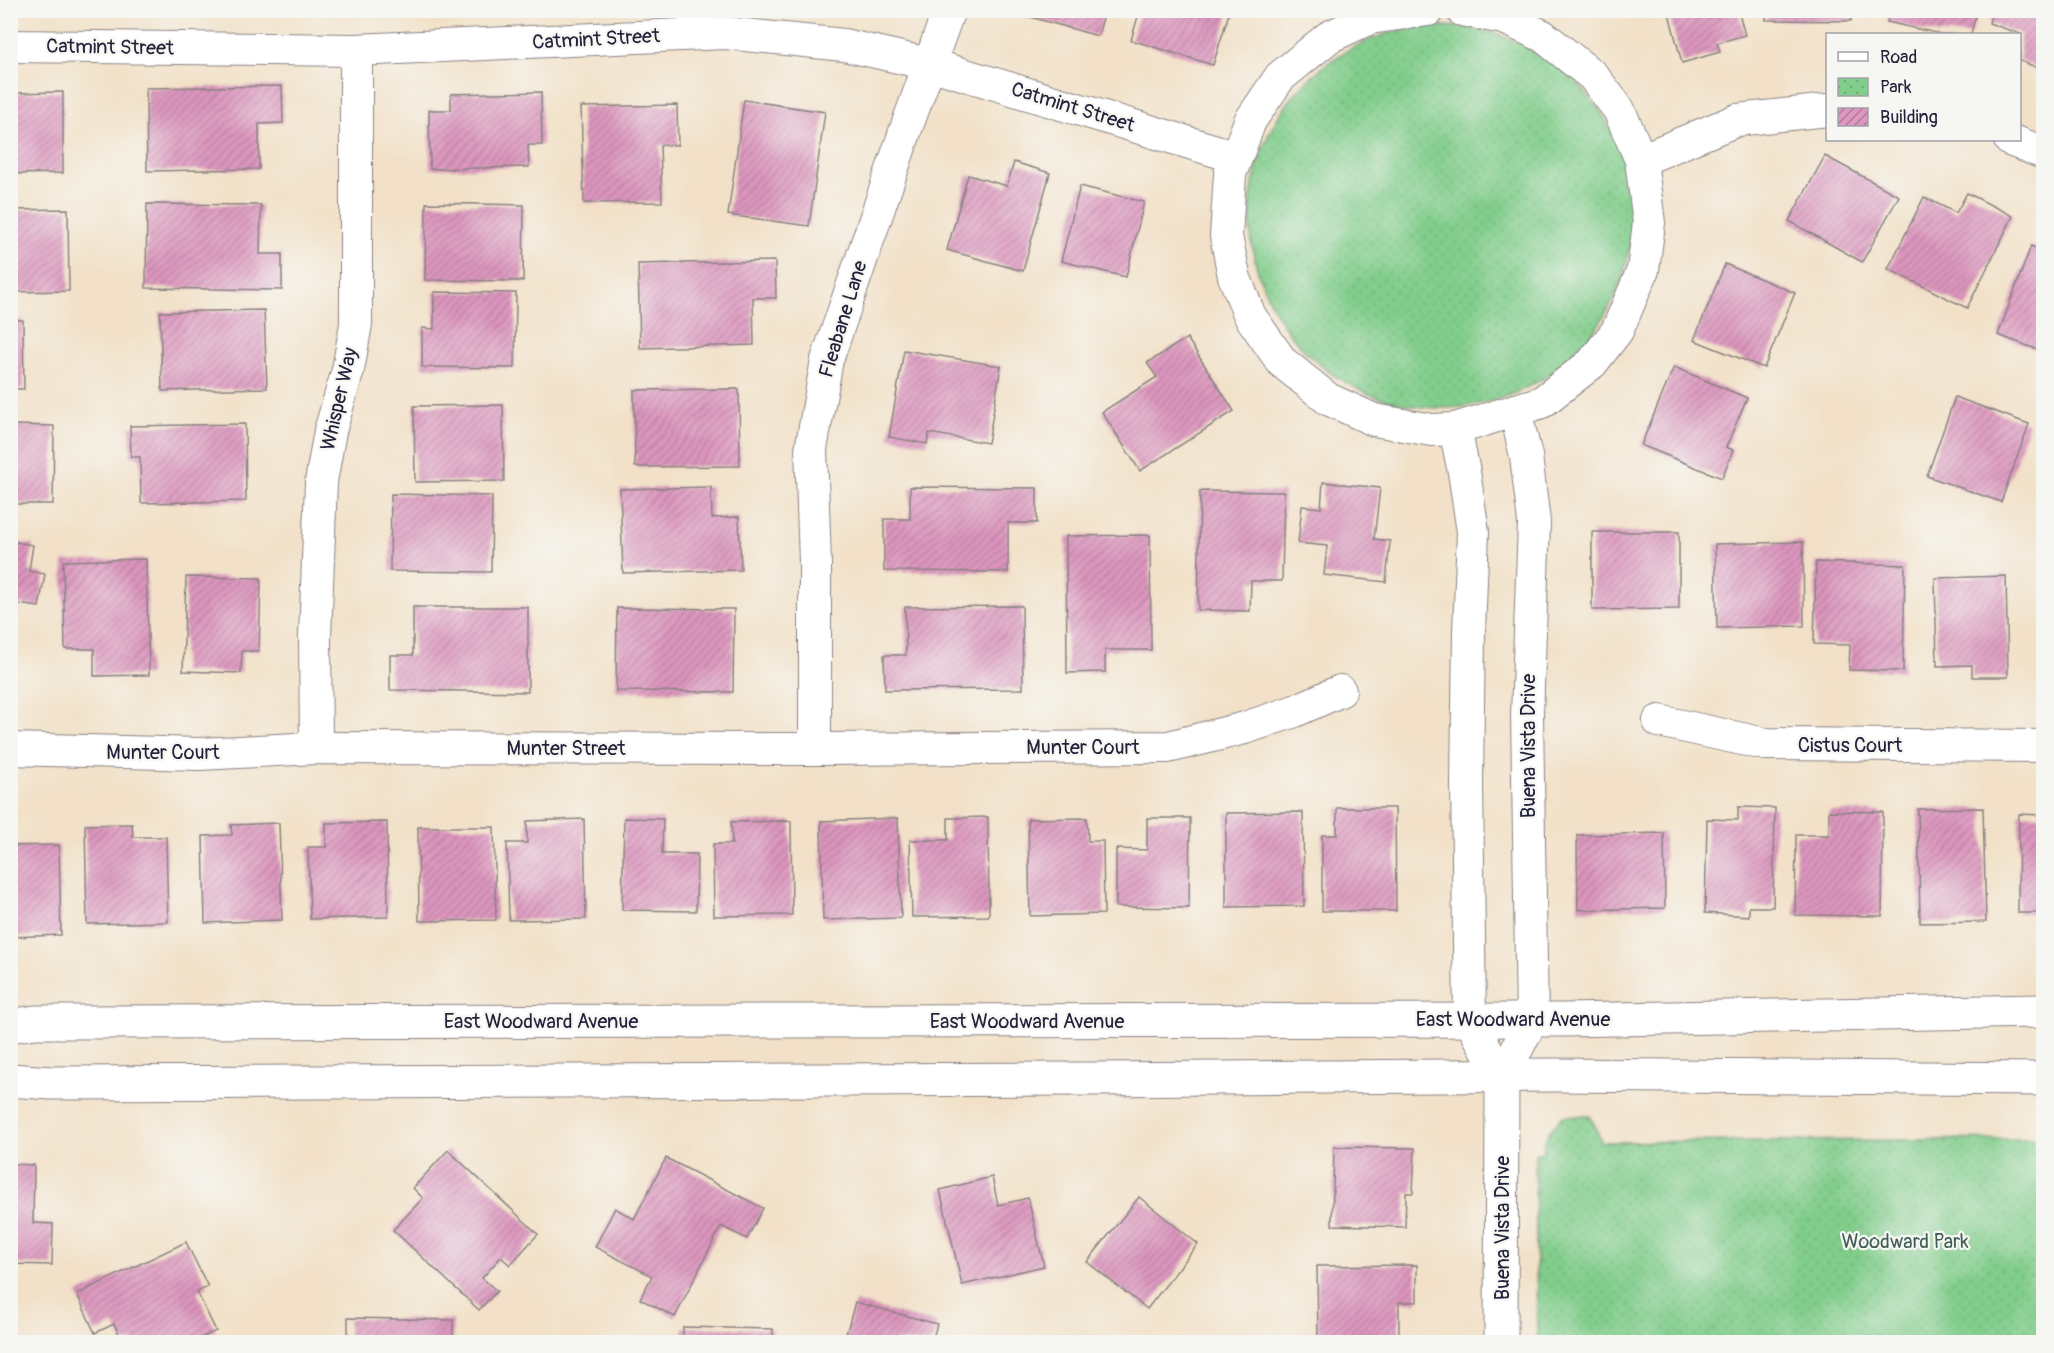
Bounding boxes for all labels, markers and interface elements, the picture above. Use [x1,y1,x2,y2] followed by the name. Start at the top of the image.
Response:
[531,23,661,55] street label: Catmint Street
[46,33,175,61] street label: Catmint Street
[1826,33,2021,141] legend
[1880,46,1917,69] text: Road
[1008,76,1139,138] street label: Catmint Street
[1880,76,1912,99] text: Park
[1880,106,1938,129] text: Building
[813,257,873,381] street label: Fleabane Lane
[315,345,363,453] street label: Whisper Way
[1516,674,1541,818] street label: Buena Vista Drive
[1798,733,1903,758] street label: Cistus Court
[1026,735,1141,760] street label: Munter Court
[506,736,627,761] street label: Munter Street
[106,740,221,765] street label: Munter Court
[1416,1007,1610,1032] street label: East Woodward Avenue
[444,1009,638,1034] street label: East Woodward Avenue
[930,1009,1124,1034] street label: East Woodward Avenue
[1490,1156,1515,1300] street label: Buena Vista Drive
[1841,1229,1969,1254] park label: Woodward Park

